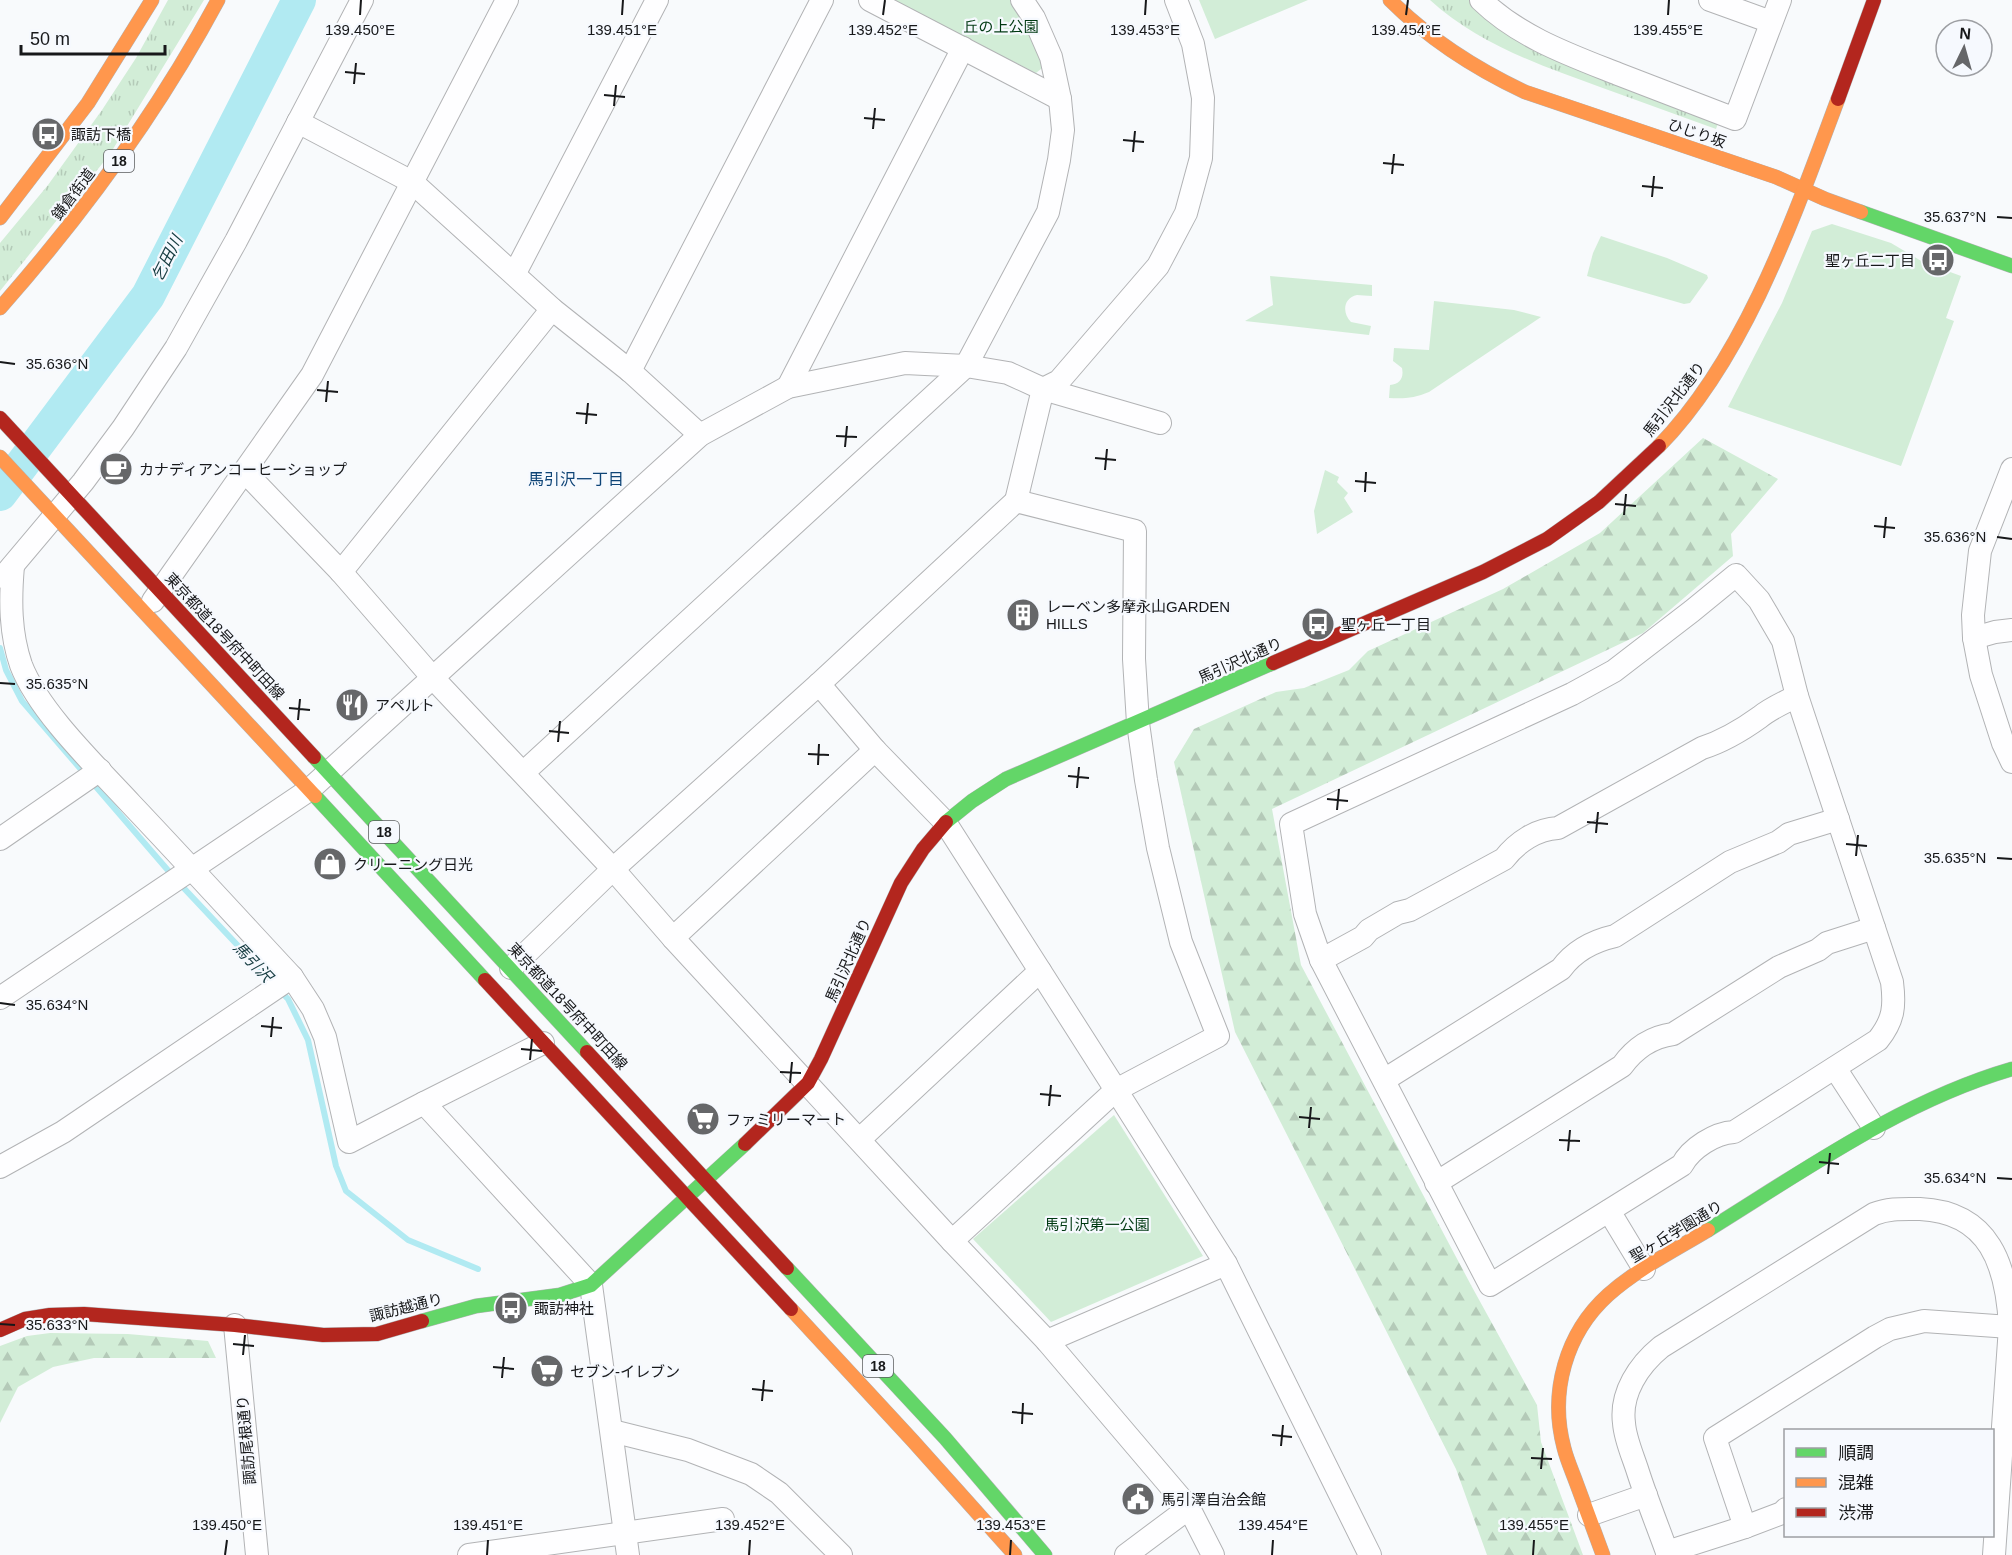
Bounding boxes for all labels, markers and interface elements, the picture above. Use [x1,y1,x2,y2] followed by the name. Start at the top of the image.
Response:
[21,18,165,56] scale bar
[963,18,1039,35] park label: 丘の上公園
[1934,18,1994,78] north arrow
[325,21,395,38] text: 139.450°E
[587,21,657,38] text: 139.451°E
[848,21,918,38] text: 139.452°E
[1110,21,1180,38] text: 139.453°E
[1371,21,1441,38] text: 139.454°E
[1633,21,1703,38] text: 139.455°E
[1959,25,1972,43] text: N
[30,29,70,49] text: 50 m
[1666,115,1728,151] street label: ひじり坂
[30,116,66,152] bus stop icon: 諏訪下橋
[71,126,131,143] place label: 諏訪下橋
[104,150,134,172] road number: 18
[48,165,98,223] street label: 鎌倉街道
[1924,208,1986,225] text: 35.637°N
[149,231,186,283] water label: 乞田川
[1920,242,1956,278] bus stop icon: 聖ヶ丘二丁目
[1825,252,1915,269] place label: 聖ヶ丘二丁目
[26,355,88,372] text: 35.636°N
[1640,358,1708,440] street label: 馬引沢北通り
[98,451,134,487] cafe icon: カナディアンコーヒーショップ
[139,461,347,478] place label: カナディアンコーヒーショップ
[528,471,624,488] district label: 馬引沢一丁目
[1924,528,1986,545] text: 35.636°N
[162,569,288,703] street label: 東京都道18号府中町田線
[1005,597,1041,633] building icon: レーベン多摩永山GARDEN HILLS
[1046,598,1230,632] place label: レーベン多摩永山GARDEN HILLS
[1300,606,1336,642] bus stop icon: 聖ヶ丘一丁目
[1341,616,1431,633] place label: 聖ヶ丘一丁目
[1195,634,1285,686] street label: 馬引沢北通り
[26,675,88,692] text: 35.635°N
[334,687,370,723] restaurant icon: アペルト
[375,697,435,714] place label: アペルト
[369,821,399,843] road number: 18
[312,846,348,882] shop icon: クリーニング日光
[1924,849,1986,866] text: 35.635°N
[353,856,473,873] place label: クリーニング日光
[822,915,874,1005] street label: 馬引沢北通り
[230,939,277,987] water label: 馬引沢
[505,939,631,1073] street label: 東京都道18号府中町田線
[26,996,88,1013] text: 35.634°N
[685,1101,721,1137] supermarket icon: ファミリーマート
[726,1111,846,1128] place label: ファミリーマート
[1924,1169,1986,1186] text: 35.634°N
[1627,1197,1725,1265] street label: 聖ヶ丘学園通り
[1044,1216,1150,1233] park label: 馬引沢第一公園
[368,1290,444,1324] street label: 諏訪越通り
[493,1290,529,1326] bus stop icon: 諏訪神社
[534,1300,594,1317] place label: 諏訪神社
[26,1316,88,1333] text: 35.633°N
[529,1353,565,1389] supermarket icon: セブン-イレブン
[863,1355,893,1377] road number: 18
[570,1363,680,1380] place label: セブン-イレブン
[234,1394,258,1486] street label: 諏訪尾根通り
[1784,1429,1994,1537] legend
[1838,1443,1874,1463] text: 順調
[1838,1473,1874,1493] text: 混雑
[1120,1481,1156,1517] public building icon: 馬引澤自治会館
[1161,1491,1266,1508] place label: 馬引澤自治会館
[1838,1503,1874,1523] text: 渋滞
[192,1516,262,1533] text: 139.450°E
[453,1516,523,1533] text: 139.451°E
[715,1516,785,1533] text: 139.452°E
[976,1516,1046,1533] text: 139.453°E
[1238,1516,1308,1533] text: 139.454°E
[1499,1516,1569,1533] text: 139.455°E

